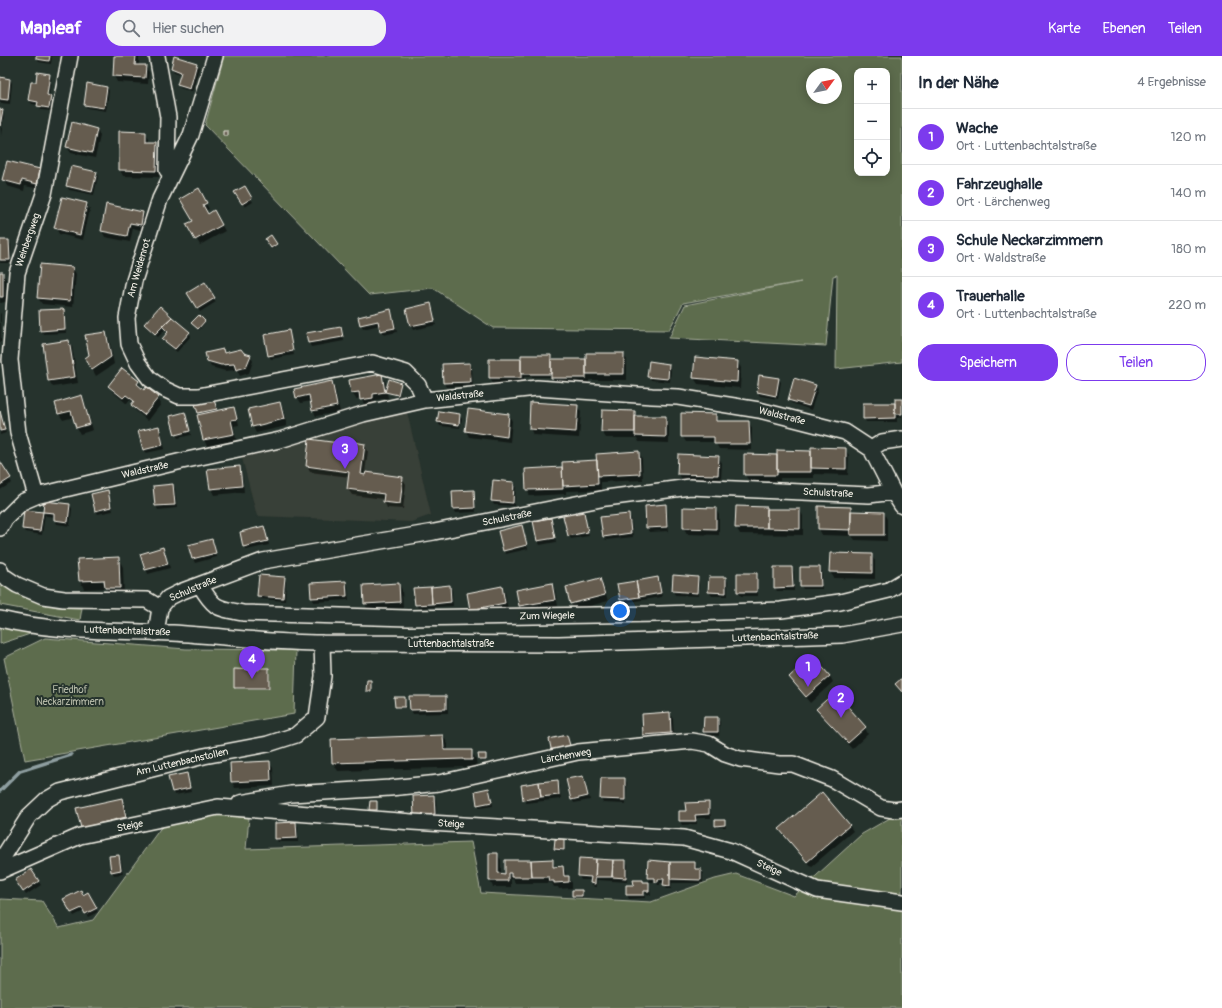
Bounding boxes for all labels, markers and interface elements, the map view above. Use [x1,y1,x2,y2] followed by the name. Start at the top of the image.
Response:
[106,10,386,46] search box
[20,16,82,40] text: Mapleaf
[120,17,142,39] icon: search
[152,19,224,38] text: Hier suchen
[1048,20,1081,37] text: Karte
[1103,20,1146,37] text: Ebenen
[1168,20,1202,37] text: Teilen
[806,68,842,104] north arrow
[854,68,890,176] map controls
[854,68,890,104] button: +
[918,72,999,93] text: In der Nähe
[1137,74,1206,90] text: 4 Ergebnisse
[854,104,890,140] button: −
[956,119,998,138] text: Wache
[928,129,934,145] text: 1
[1170,129,1206,145] text: 120 m
[956,138,1097,154] text: Ort · Luttenbachtalstraße
[854,140,890,176] button: locate
[956,175,1043,194] text: Fahrzeughalle
[927,185,935,201] text: 2
[1170,185,1206,201] text: 140 m
[956,194,1050,210] text: Ort · Lärchenweg
[13,212,43,268] street label: Weinbergweg
[956,231,1103,250] text: Schule Neckarzimmern
[125,236,153,299] street label: Am Weidenrot
[927,241,935,257] text: 3
[1171,241,1206,257] text: 180 m
[956,250,1046,266] text: Ort · Waldstraße
[956,287,1025,306] text: Trauerhalle
[927,297,935,313] text: 4
[1168,297,1206,313] text: 220 m
[956,306,1097,322] text: Ort · Luttenbachtalstraße
[918,344,1058,381] button: Speichern
[1066,344,1206,381] button: Teilen
[436,388,484,404] street label: Waldstraße
[757,404,807,428] street label: Waldstraße
[332,436,358,469] pin: 3
[120,459,170,481] street label: Waldstraße
[803,486,853,500] street label: Schulstraße
[481,507,533,529] street label: Schulstraße
[168,574,218,604] street label: Schulstraße
[610,601,630,621] your location
[519,610,575,622] street label: Zum Wiegele
[84,623,171,639] street label: Luttenbachtalstraße
[732,629,819,645] street label: Luttenbachtalstraße
[408,638,494,650] street label: Luttenbachtalstraße
[239,646,265,679] pin: 4
[795,654,821,687] pin: 1
[36,684,104,708] park label: Friedhof Neckarzimmern
[828,685,854,718] pin: 2
[134,745,230,779] street label: Am Luttenbachstollen
[540,746,592,766] street label: Lärchenweg
[116,817,144,835] street label: Steige
[437,817,465,831] street label: Steige
[754,857,784,879] street label: Steige

